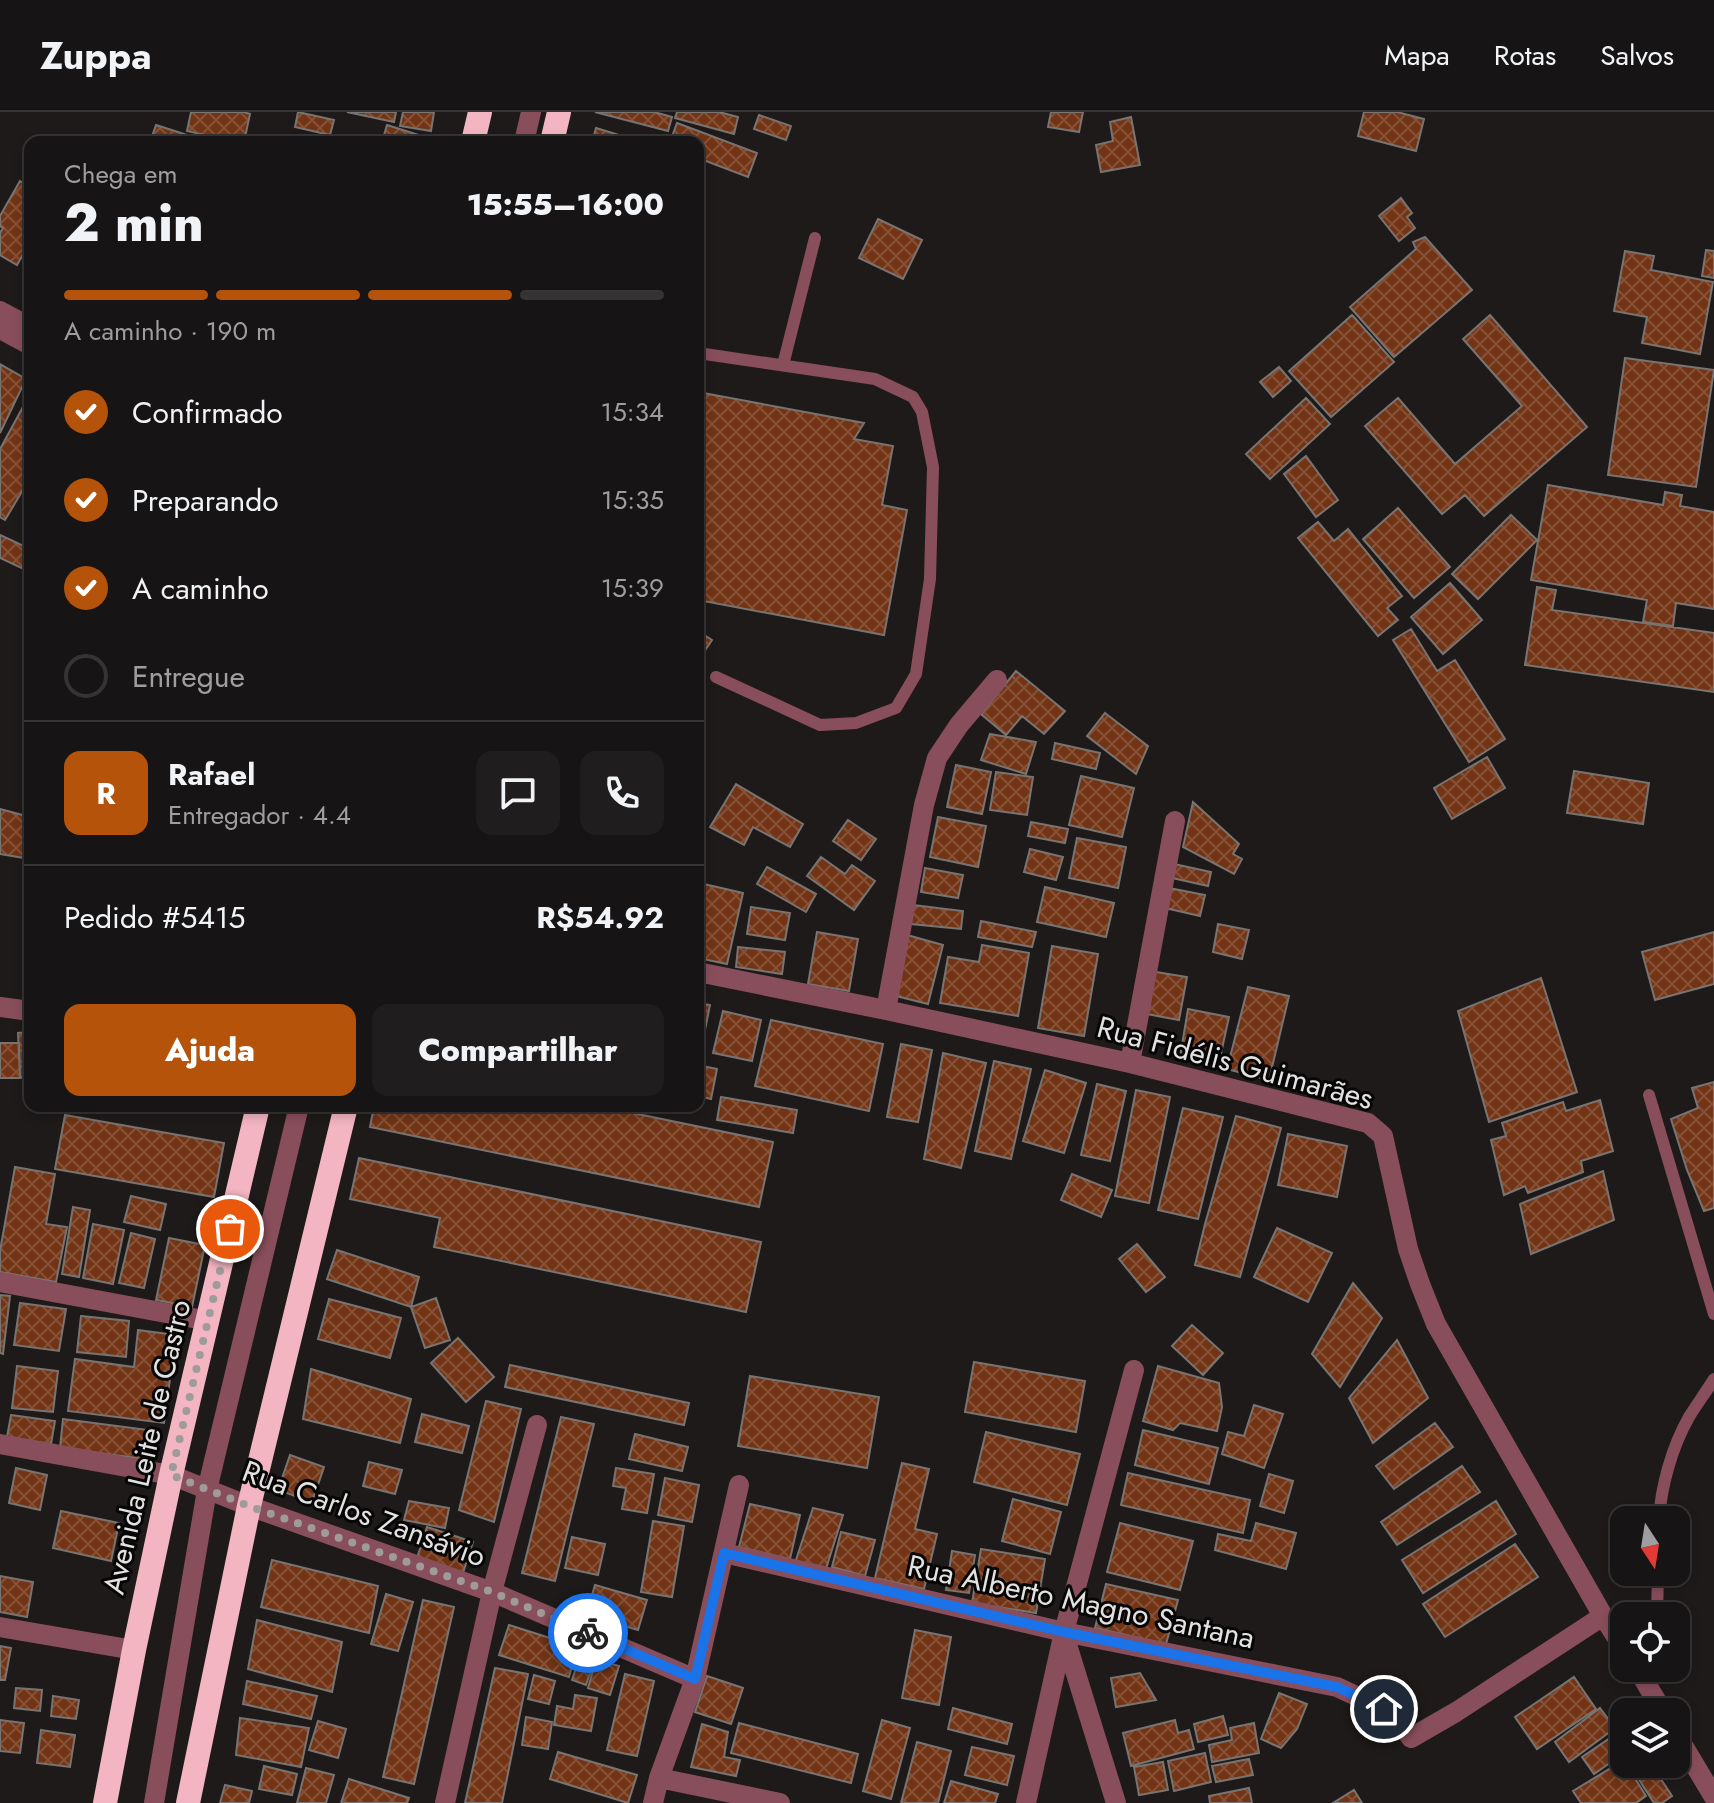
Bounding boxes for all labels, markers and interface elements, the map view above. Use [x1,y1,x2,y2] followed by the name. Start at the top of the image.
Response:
[40,28,152,83] text: Zuppa
[1384,35,1450,76] text: Mapa
[1494,35,1556,76] text: Rotas
[1600,35,1674,76] text: Salvos
[64,155,178,193] text: Chega em
[467,183,664,226] text: 15:55–16:00
[64,185,204,261] text: 2 min
[64,312,276,350] text: A caminho · 190 m
[64,390,108,434] icon: check
[132,391,283,434] text: Confirmado
[600,393,664,431] text: 15:34
[64,478,108,522] icon: check
[132,479,279,522] text: Preparando
[601,481,664,519] text: 15:35
[64,566,108,610] icon: check
[132,567,269,610] text: A caminho
[601,569,664,607] text: 15:39
[132,655,245,698] text: Entregue
[476,751,560,835] button: chat
[580,751,664,835] button: phone
[168,753,255,796] text: Rafael
[96,772,116,815] text: R
[168,796,351,834] text: Entregador · 4.4
[64,896,245,939] text: Pedido #5415
[536,896,664,939] text: R$54.92
[64,1004,356,1096] button: Ajuda
[372,1004,664,1096] button: Compartilhar
[1092,1005,1378,1120] street label: Rua Fidélis Guimarães
[196,1195,264,1263] pin
[208,1207,252,1251] icon: bag
[92,1295,201,1598] street label: Avenida Leite de Castro
[237,1450,492,1578] street label: Rua Carlos Zansávio
[1610,1506,1690,1586] north arrow
[1610,1506,1690,1778] map controls
[904,1544,1258,1659] street label: Rua Alberto Magno Santana
[548,1593,628,1673] courier
[1610,1602,1690,1682] button: locate
[566,1611,610,1655] icon: bike
[1350,1675,1418,1743] pin
[1362,1687,1406,1731] icon: home
[1610,1698,1690,1778] button: layers

